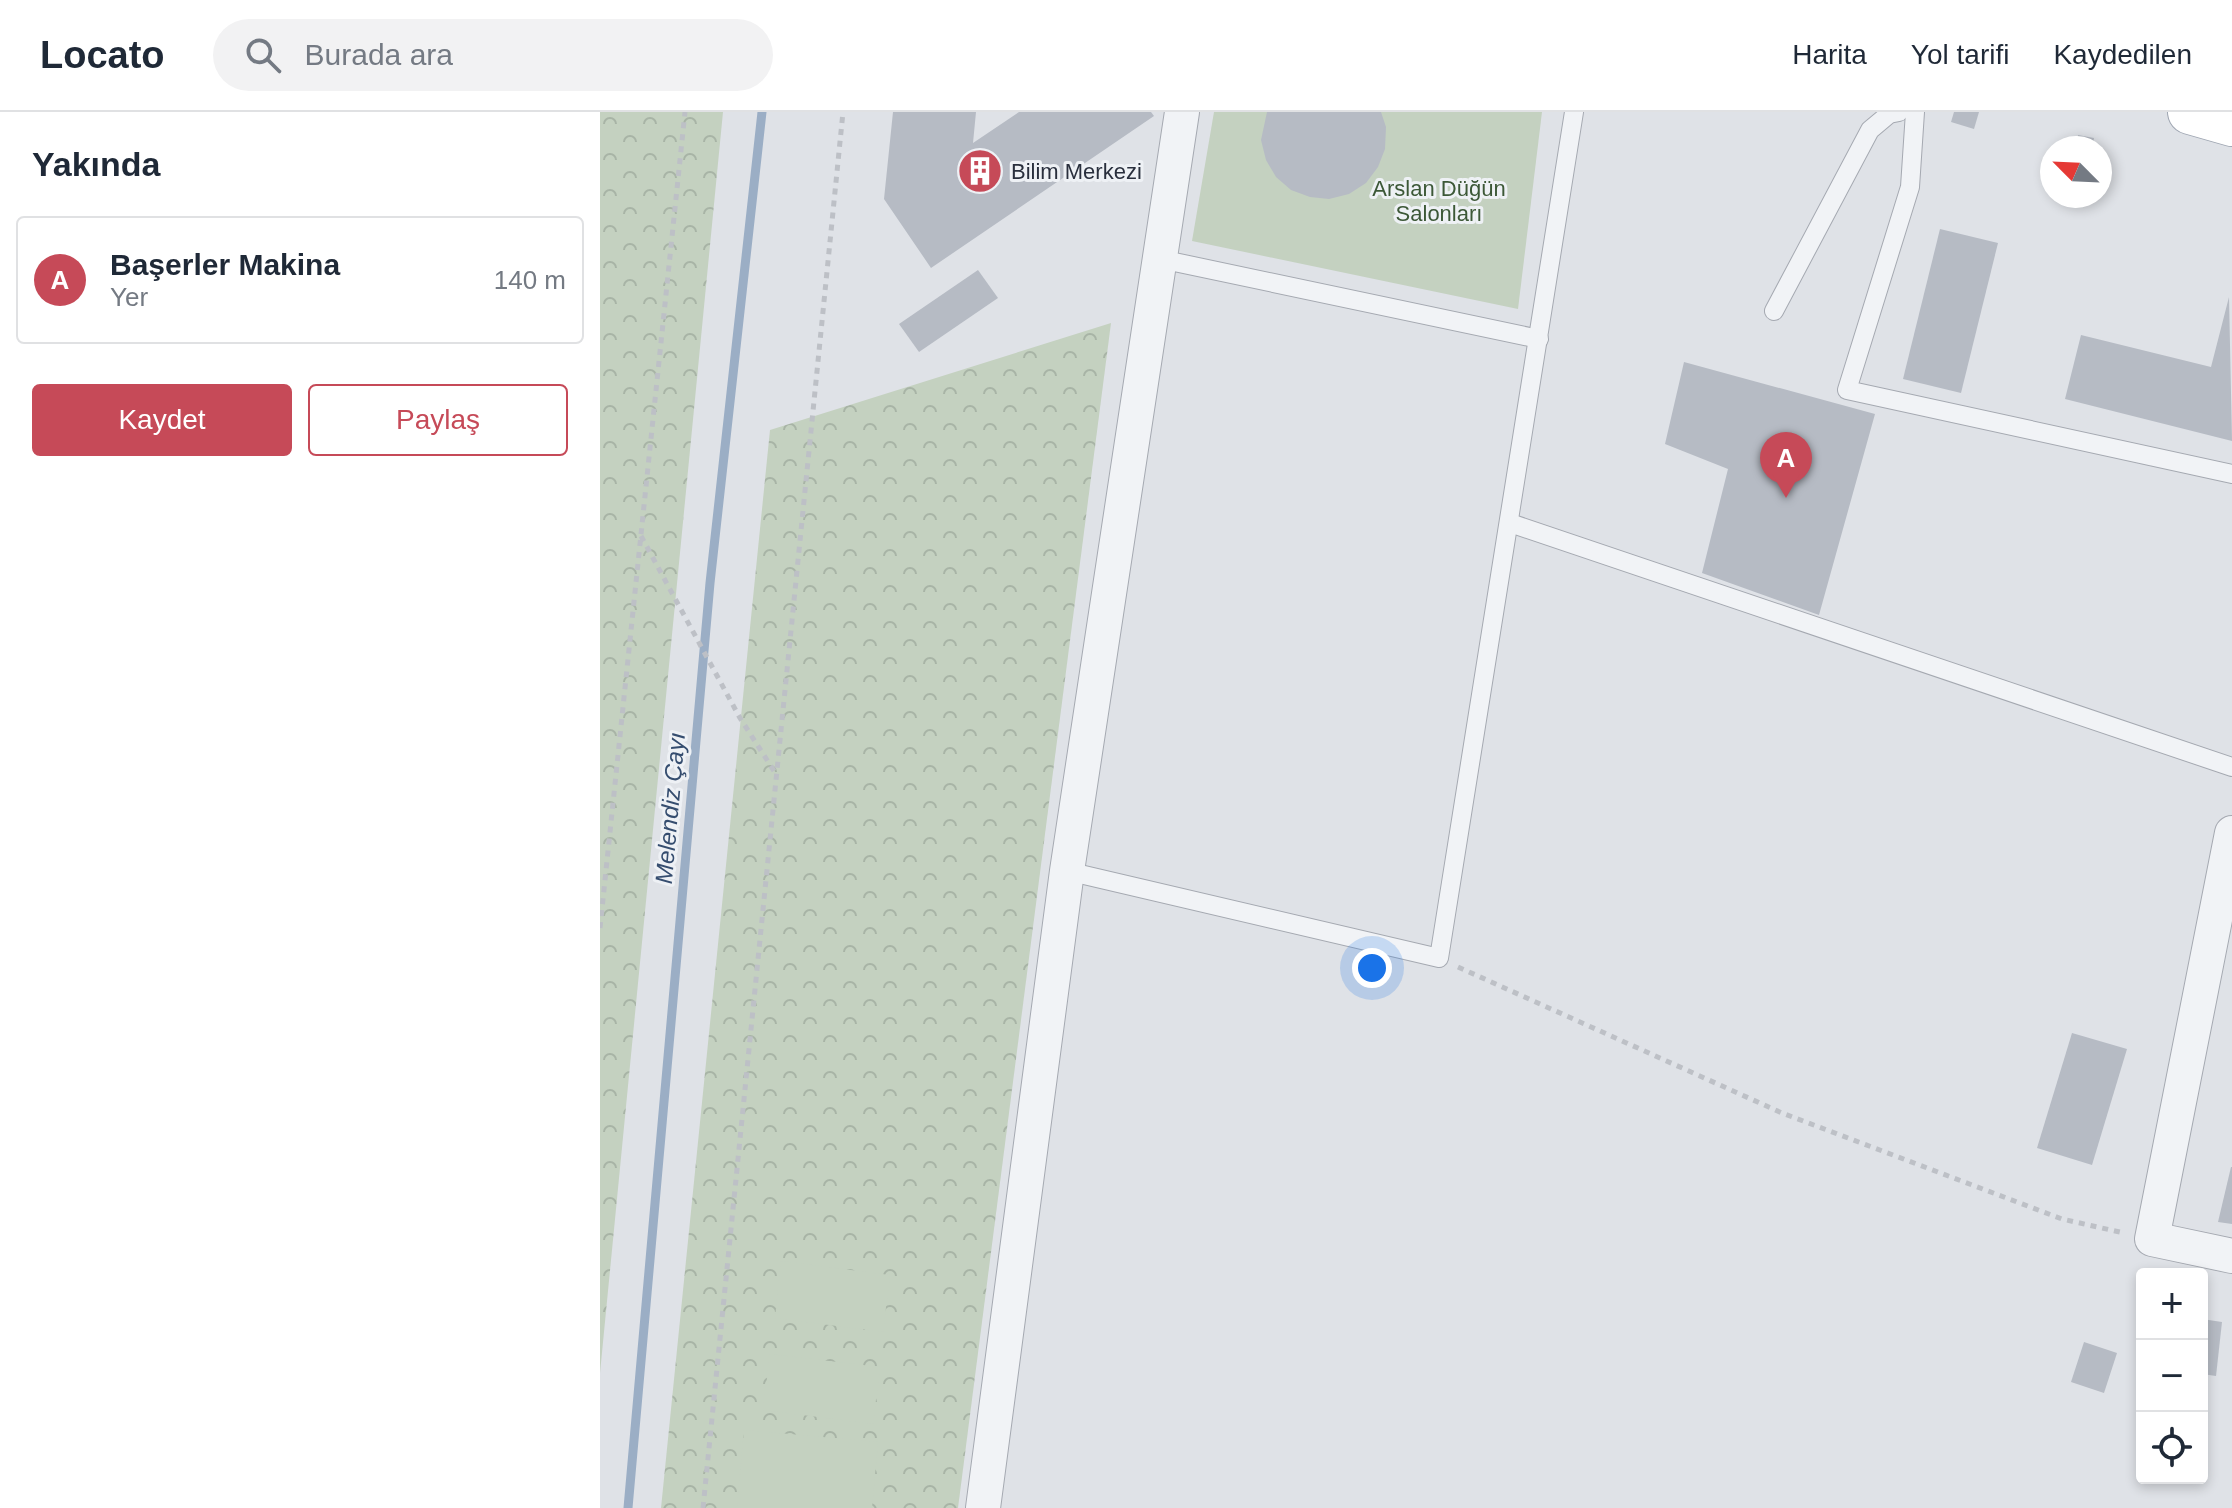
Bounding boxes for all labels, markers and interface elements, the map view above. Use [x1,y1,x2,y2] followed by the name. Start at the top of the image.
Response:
[213,19,773,91] search box
[241,33,285,77] icon: search
[40,34,165,76] text: Locato
[305,38,453,71] text: Burada ara
[1792,39,1867,70] text: Harita
[1911,39,2009,70] text: Yol tarifi
[2053,39,2192,70] text: Kaydedilen
[2040,136,2112,208] north arrow
[32,145,161,183] text: Yakında
[956,147,1004,195] building icon: Bilim Merkezi
[1011,159,1142,184] place label: Bilim Merkezi
[1372,176,1506,226] park label: Arslan Düğün Salonları
[110,248,340,281] text: Başerler Makina
[51,265,69,295] text: A
[494,265,566,295] text: 140 m
[110,282,148,312] text: Yer
[32,384,292,456] button: Kaydet
[308,384,568,456] button: Paylaş
[1760,432,1812,498] pin: A
[650,731,690,885] water label: Melendiz Çayı
[1352,948,1392,988] your location
[2136,1268,2208,1484] map controls
[2136,1268,2208,1340] button: +
[2136,1340,2208,1412] button: −
[2136,1412,2208,1484] button: locate

